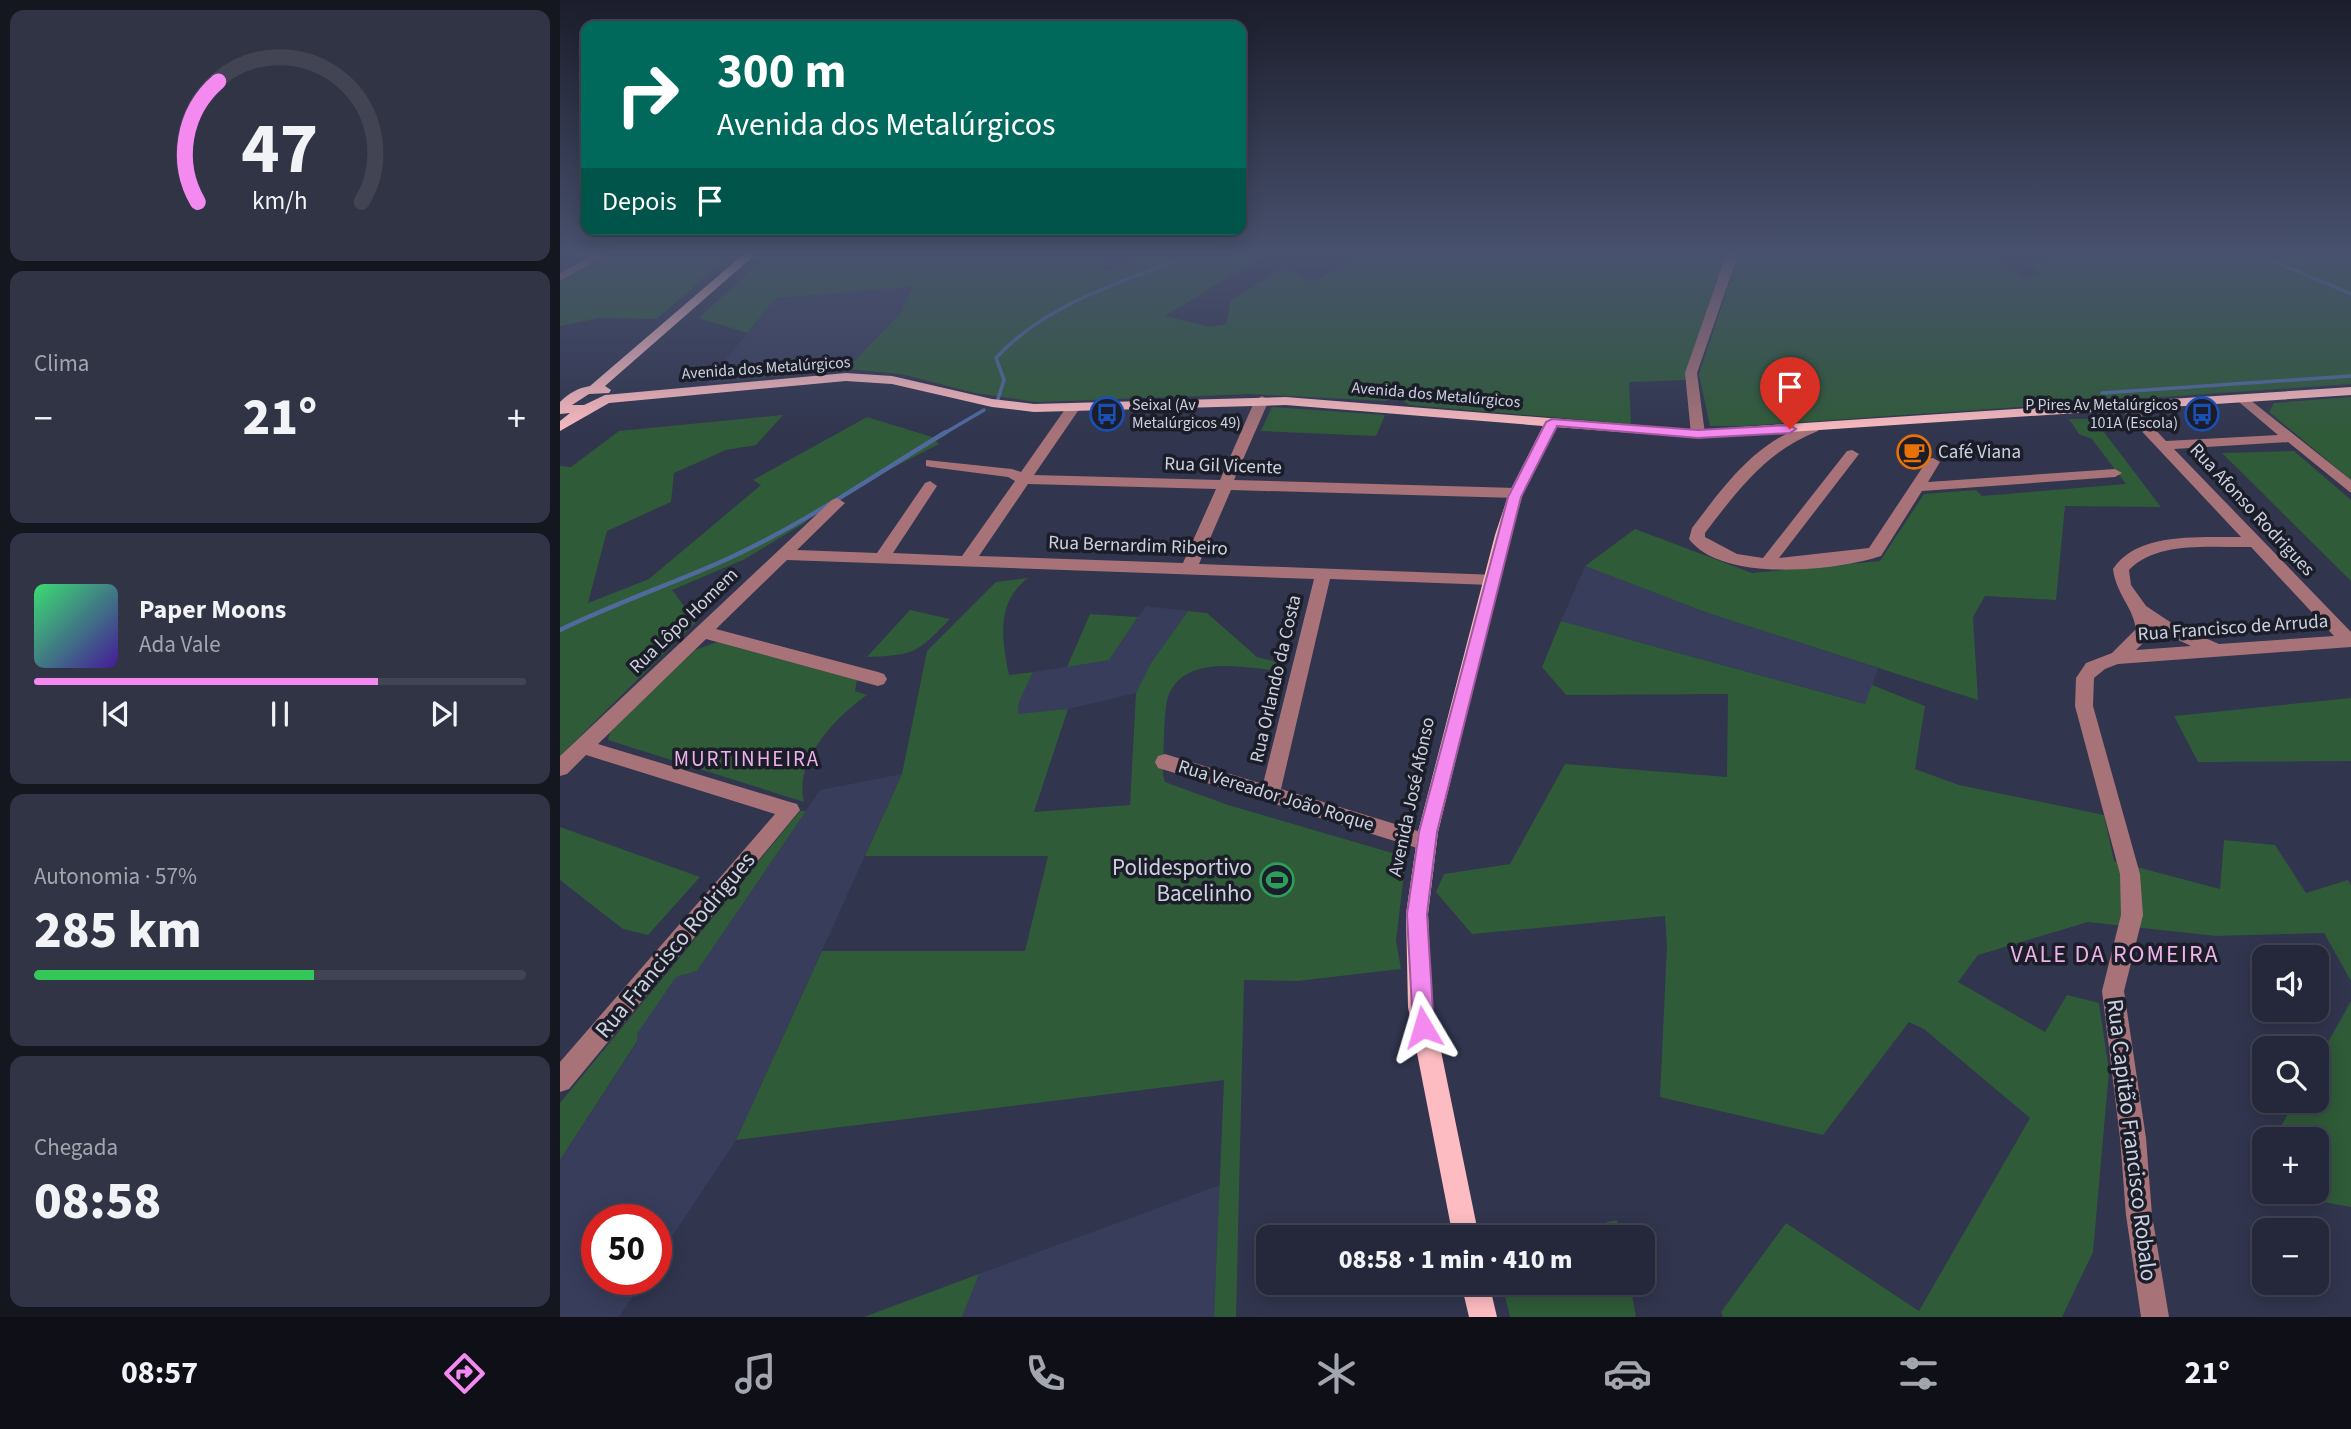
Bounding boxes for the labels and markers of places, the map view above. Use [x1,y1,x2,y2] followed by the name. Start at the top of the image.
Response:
[1760,357,1820,429] pin
[1132,394,1241,434] place label: Seixal (Av Metalúrgicos 49)
[2025,394,2178,434] place label: P Pires Av Metalúrgicos 101A (Escola)
[1088,395,1126,433] bus stop icon: Seixal (Av Metalúrgicos 49)
[2183,395,2221,433] bus stop icon: P Pires Av Metalúrgicos 101A (Escola)
[1895,433,1933,471] cafe icon: Café Viana
[1938,439,2021,466] place label: Café Viana
[1112,851,1252,910] place label: Polidesportivo Bacelinho
[1258,861,1296,899] sports icon: Polidesportivo Bacelinho

